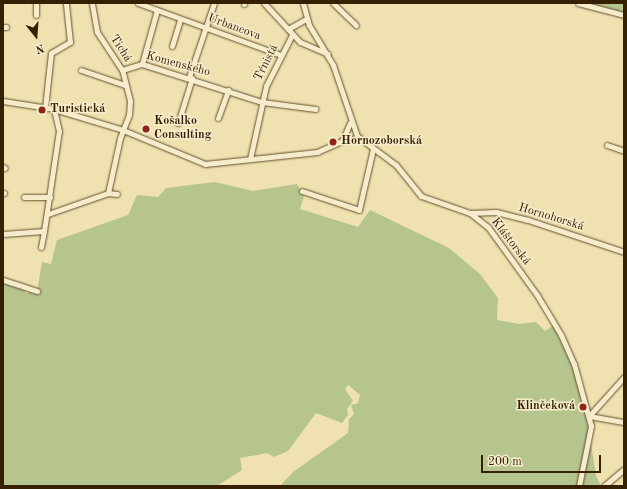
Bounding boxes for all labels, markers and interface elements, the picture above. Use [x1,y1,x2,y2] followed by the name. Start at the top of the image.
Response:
[206,12,262,44] street label: Urbancova
[16,16,56,56] north arrow
[106,33,134,65] street label: Tichá
[34,41,45,54] text: N
[252,43,282,83] street label: Tŕnistá
[144,50,212,80] street label: Komenského
[50,103,105,117] place label: Turistická
[37,105,47,115] marker: Turistická
[154,115,211,143] place label: Košalko Consulting
[141,124,151,134] marker: Košalko Consulting
[341,135,422,149] place label: Hornozoborská
[328,137,338,147] marker: Hornozoborská
[517,201,585,235] street label: Hornohorská
[487,216,533,268] street label: Kláštorská
[517,400,575,414] place label: Klinčeková
[578,402,588,412] marker: Klinčeková
[483,447,603,473] scale bar
[488,456,522,468] text: 200 m

